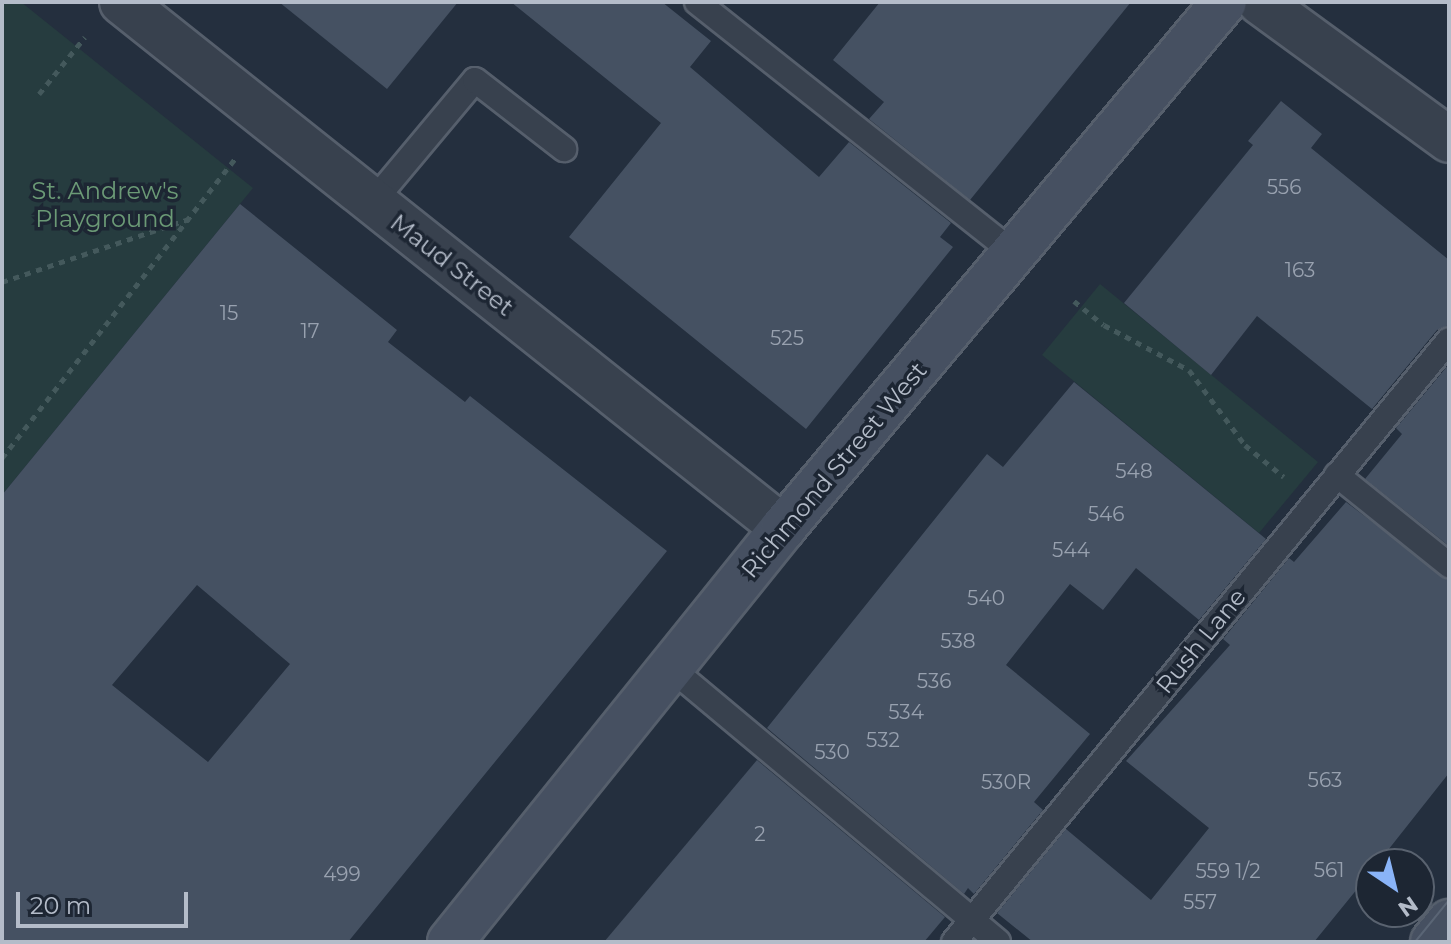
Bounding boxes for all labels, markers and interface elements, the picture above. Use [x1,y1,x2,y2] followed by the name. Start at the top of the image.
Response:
[1267,175,1301,199] house number: 556
[31,177,179,233] park label: St. Andrew's Playground
[385,208,519,322] street label: Maud Street
[1285,258,1315,282] house number: 163
[220,301,238,325] house number: 15
[301,319,319,343] house number: 17
[770,326,804,350] house number: 525
[735,356,933,584] street label: Richmond Street West
[1115,459,1153,483] house number: 548
[1088,502,1124,526] house number: 546
[1052,538,1090,562] house number: 544
[1150,583,1252,699] street label: Rush Lane
[967,586,1005,610] house number: 540
[940,629,976,653] house number: 538
[917,669,951,693] house number: 536
[888,700,924,724] house number: 534
[866,728,900,752] house number: 532
[814,740,850,764] house number: 530
[1308,768,1342,792] house number: 563
[981,770,1031,794] house number: 530R
[754,822,766,846] house number: 2
[1355,848,1435,928] north arrow
[1314,858,1344,882] house number: 561
[1195,859,1261,883] house number: 559 1/2
[323,862,361,886] house number: 499
[20,876,192,926] scale bar
[1183,890,1217,914] house number: 557
[1393,890,1423,923] text: N
[30,891,91,920] text: 20 m

